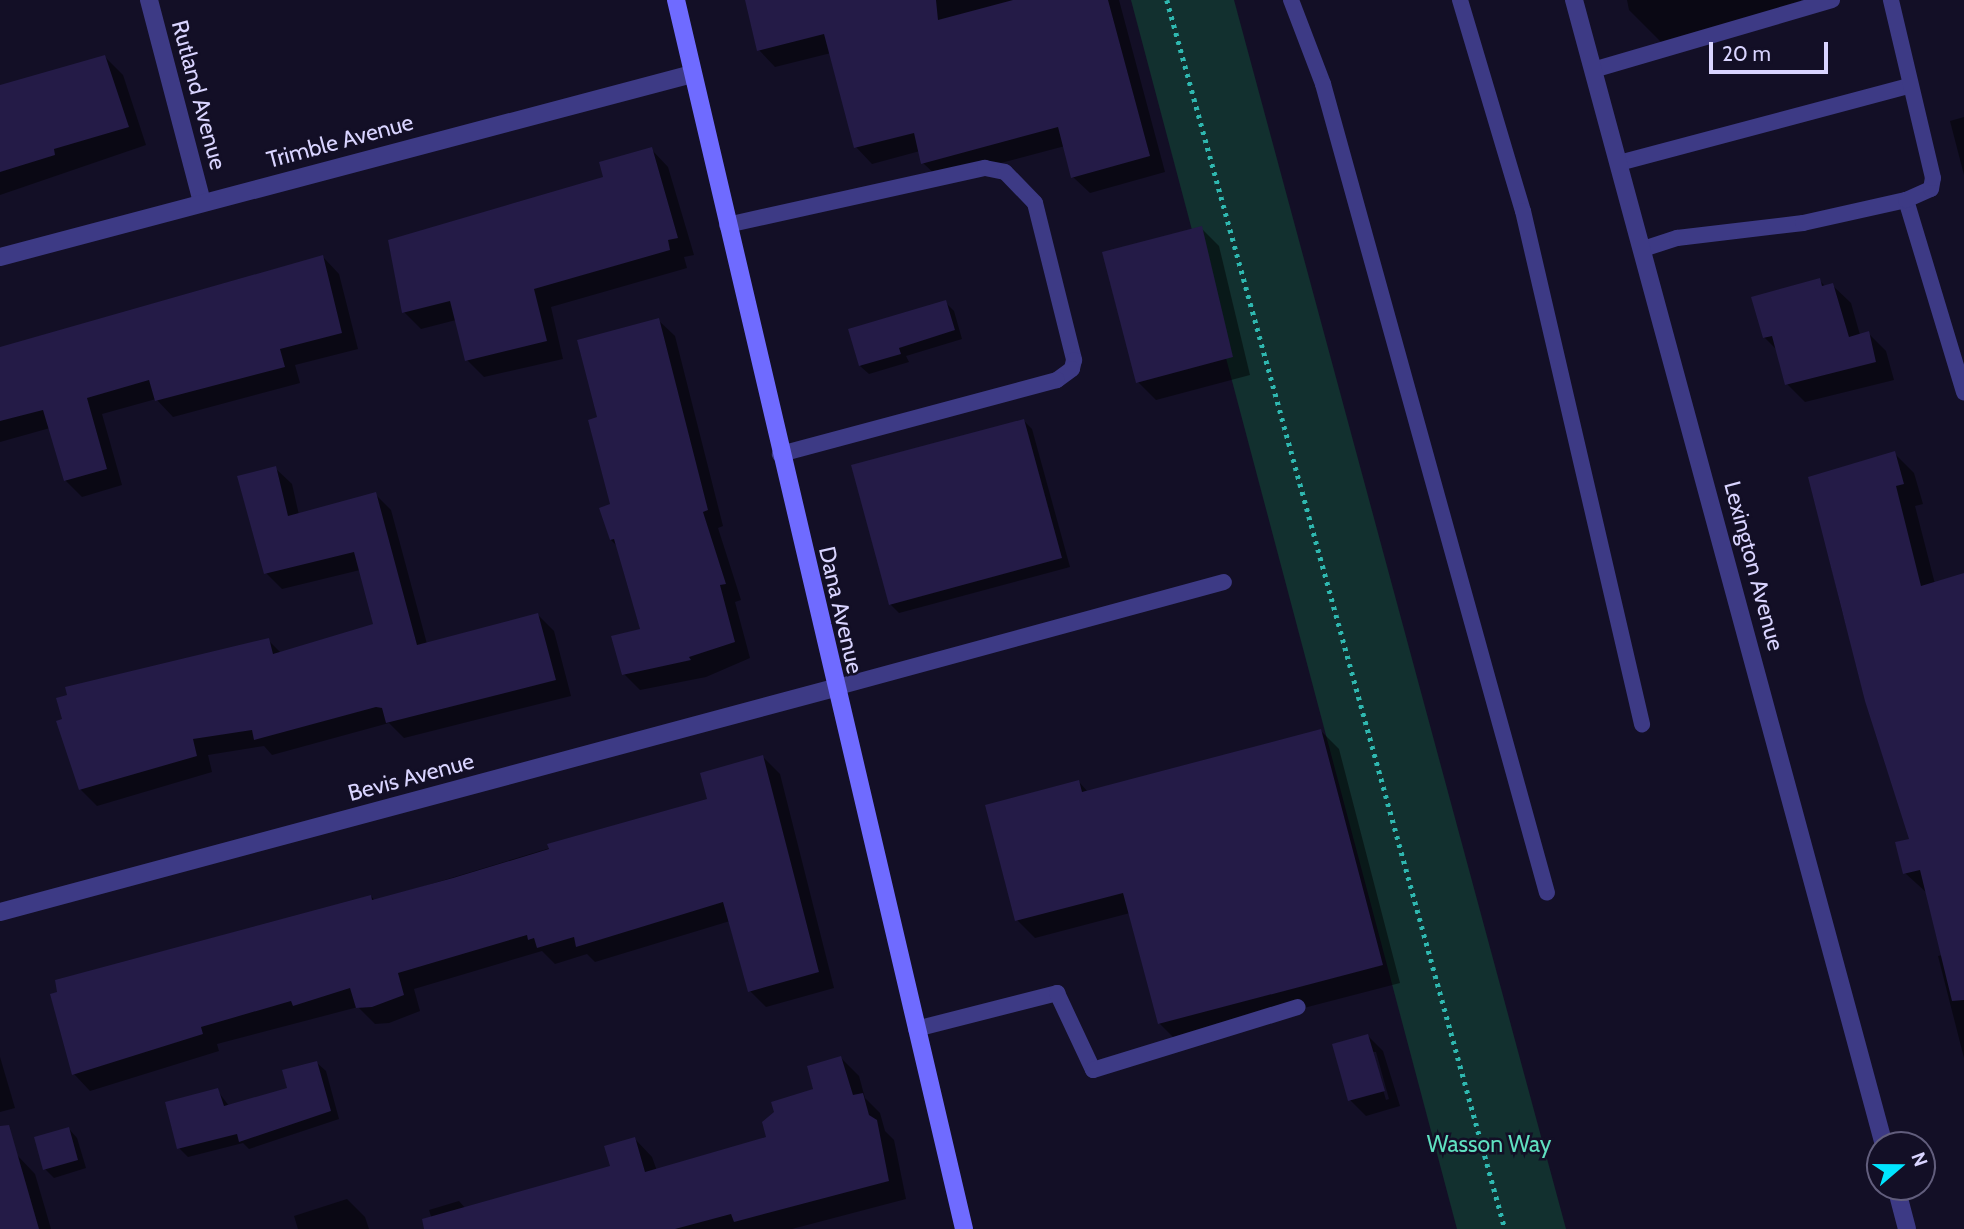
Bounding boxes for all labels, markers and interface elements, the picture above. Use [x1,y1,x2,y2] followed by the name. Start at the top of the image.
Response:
[166,17,232,173] street label: Rutland Avenue
[1712,28,1831,72] scale bar
[1722,41,1771,66] text: 20 m
[264,108,416,174] street label: Trimble Avenue
[1718,478,1790,654] street label: Lexington Avenue
[813,544,869,676] street label: Dana Avenue
[345,747,477,807] street label: Bevis Avenue
[1427,1130,1551,1158] park label: Wasson Way
[1866,1131,1936,1201] north arrow
[1906,1149,1932,1170] text: N

